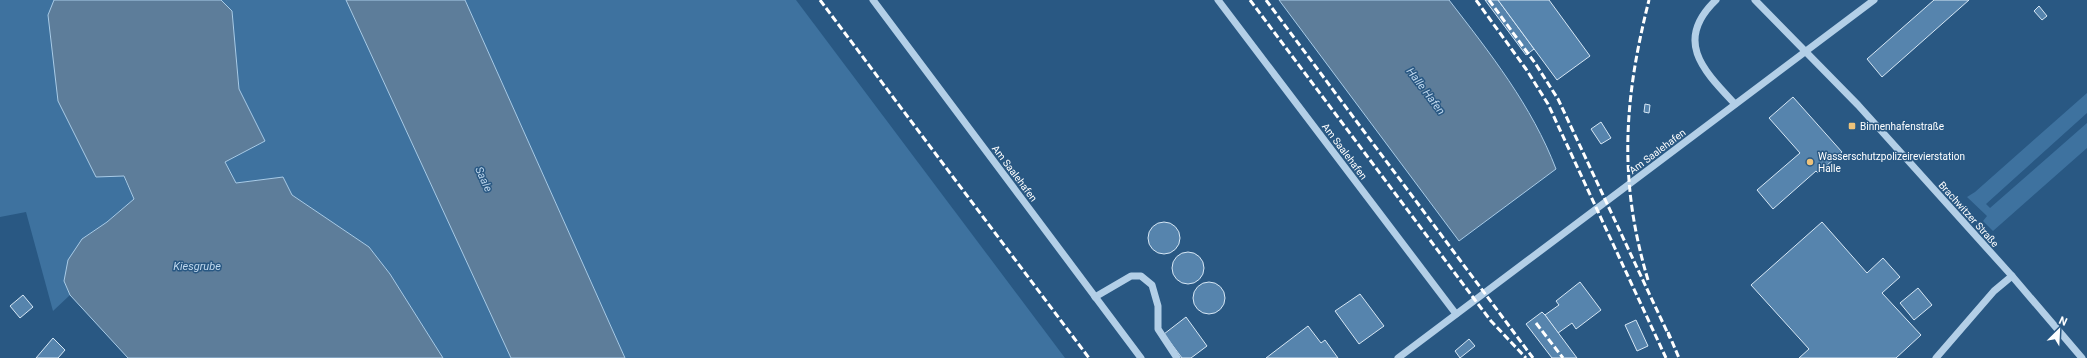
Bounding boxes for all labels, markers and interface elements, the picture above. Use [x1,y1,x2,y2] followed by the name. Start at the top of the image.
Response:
[1404,65,1448,117] water label: Halle Hafen
[1320,121,1369,182] street label: Am Saalehafen
[1847,121,1857,131] marker: Binnenhafenstraße
[1860,121,1944,132] place label: Binnenhafenstraße
[1627,127,1688,176] street label: Am Saalehafen
[990,143,1039,204] street label: Am Saalehafen
[1818,151,1965,174] place label: Wasserschutzpolizeirevierstation Halle
[1805,157,1815,167] marker: Wasserschutzpolizeirevierstation Halle
[472,165,495,194] water label: Saale
[1936,179,2001,249] street label: Brachwitzer Straße
[173,260,221,273] water label: Kiesgrube
[2039,310,2079,350] north arrow
[2057,314,2069,329] text: N

